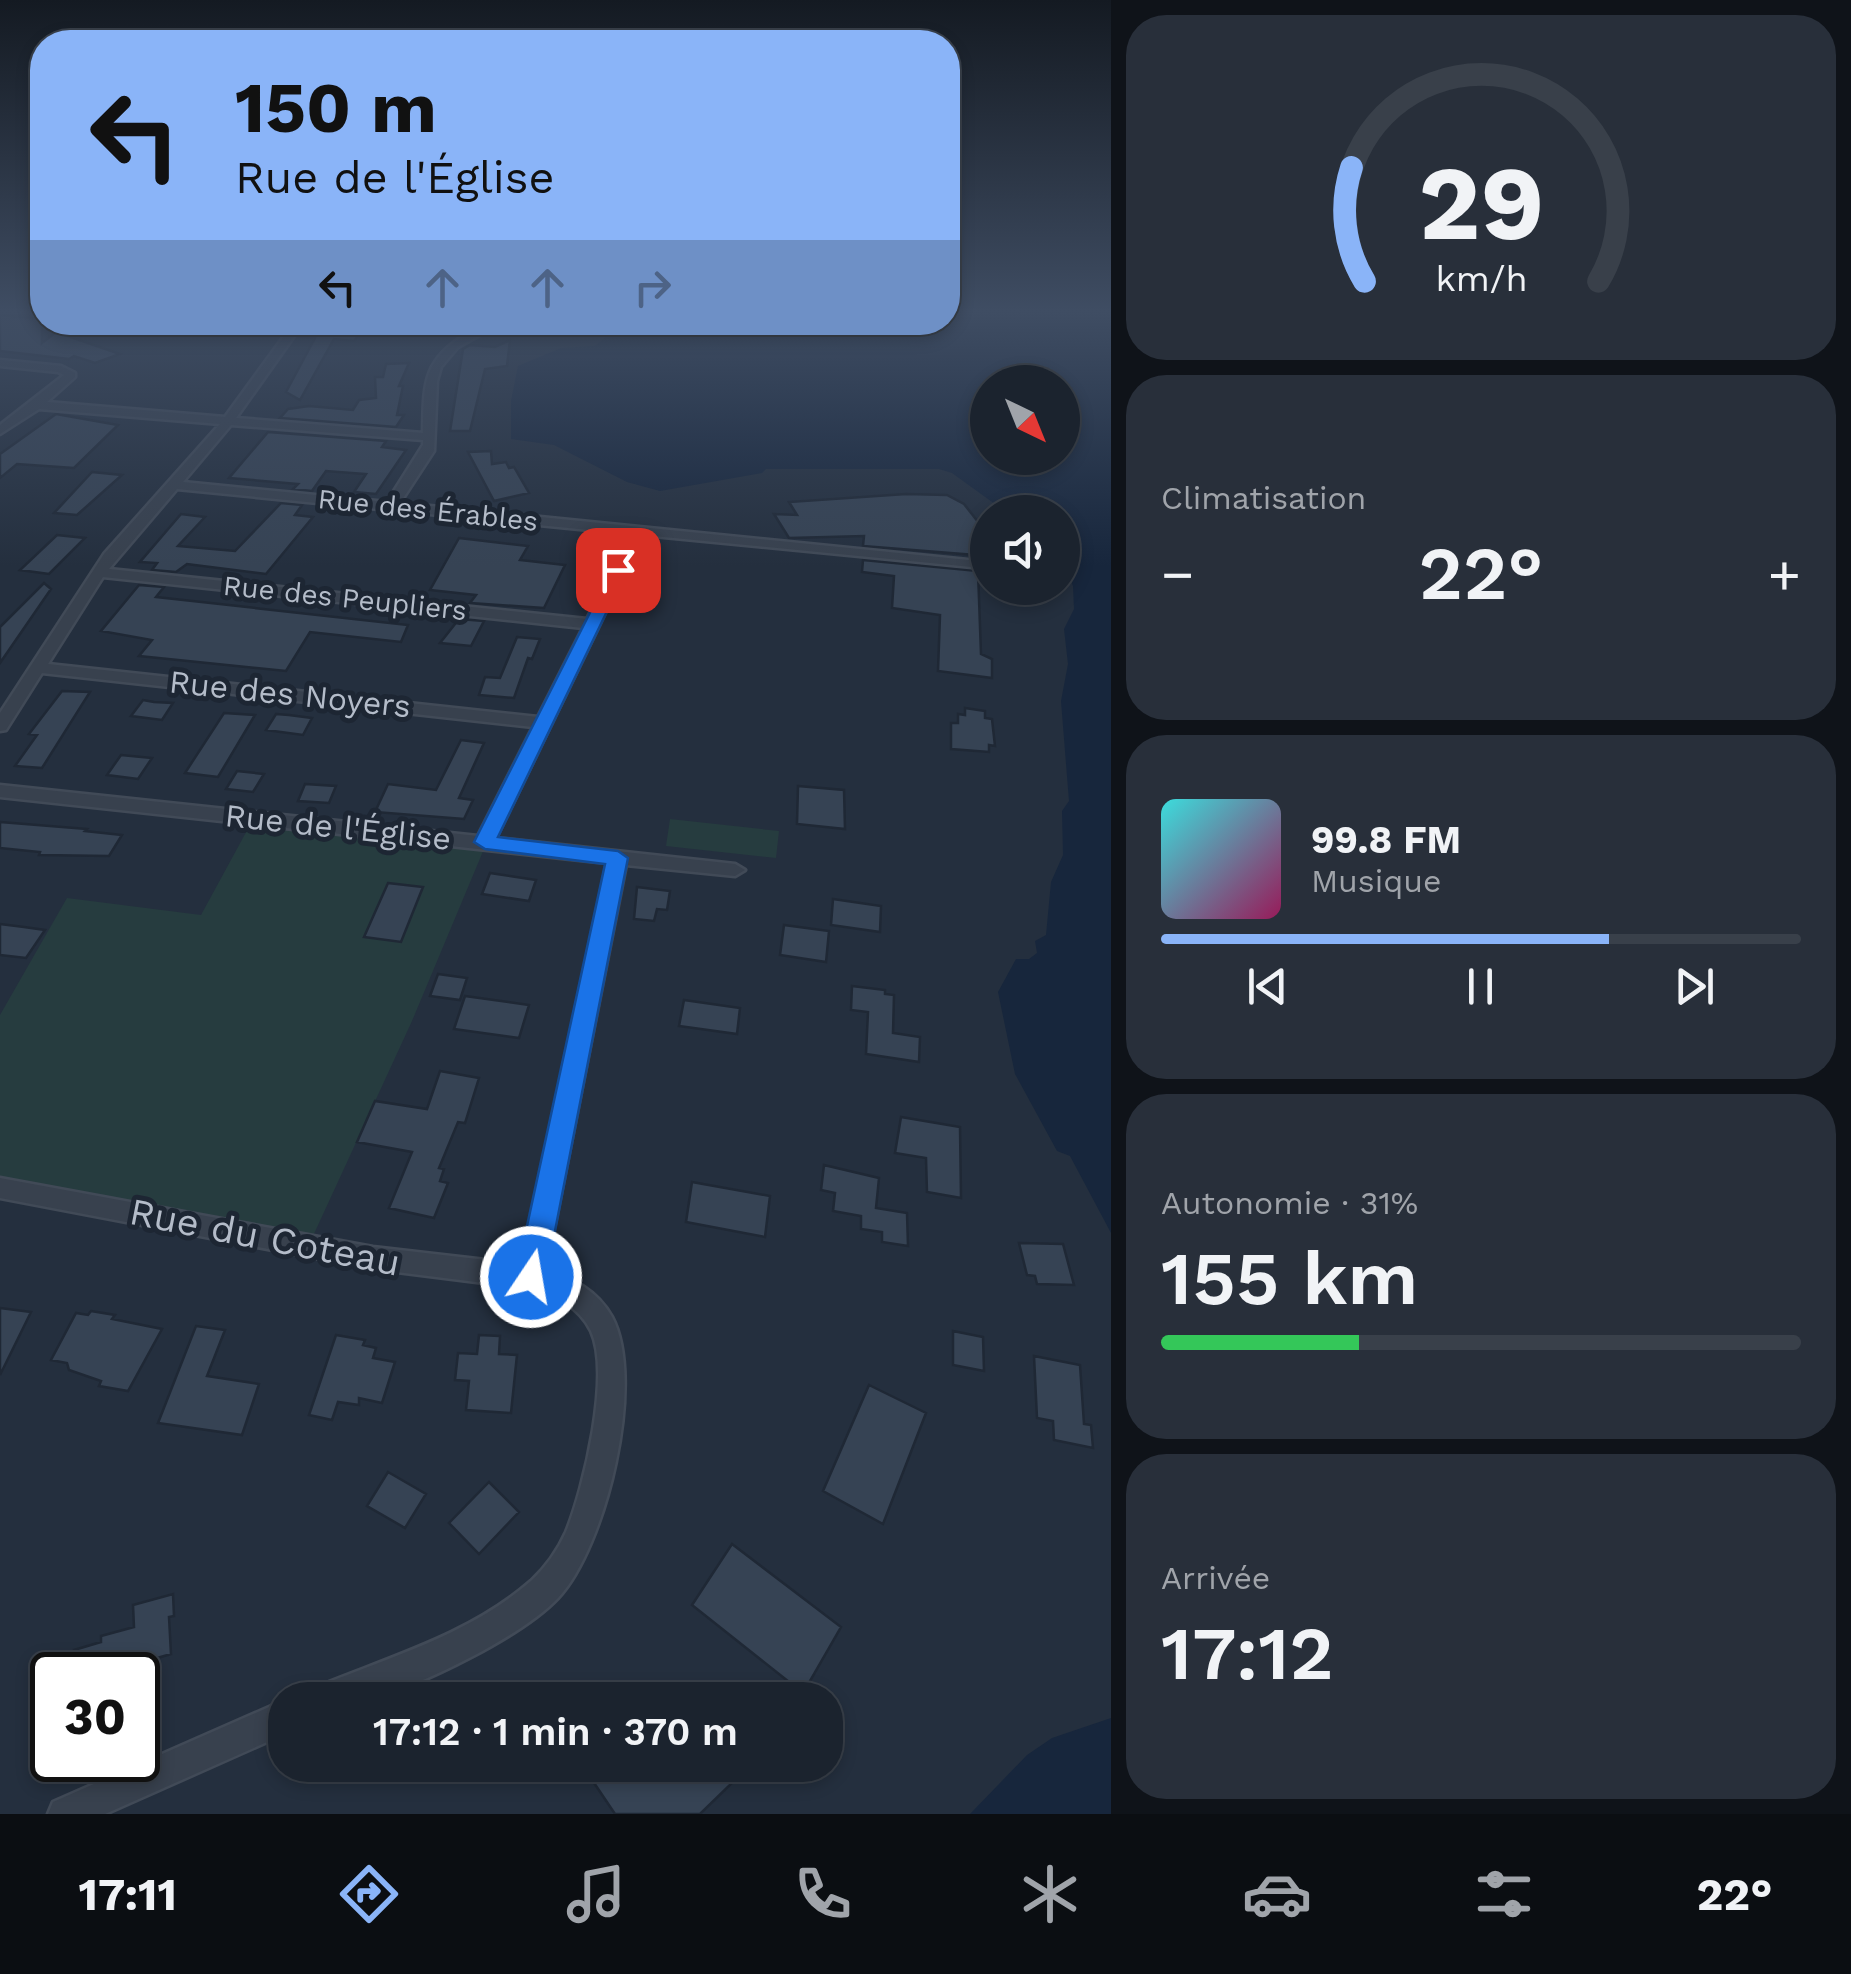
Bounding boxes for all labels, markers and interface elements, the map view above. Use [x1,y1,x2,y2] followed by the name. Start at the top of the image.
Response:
[235,67,437,149] text: 150 m
[70,70,200,200] icon: left
[1418,142,1544,264] text: 29
[235,151,554,204] text: Rue de l'Église
[1435,258,1527,300] text: km/h
[310,260,365,315] icon: left
[415,260,470,315] icon: ahead
[520,260,575,315] icon: ahead
[625,260,680,315] icon: right
[970,365,1080,475] north arrow
[970,365,1080,605] map controls
[1161,479,1366,517] text: Climatisation
[316,482,540,538] street label: Rue des Érables
[970,495,1080,605] button: sound
[576,528,661,613] pin
[1419,529,1543,617] text: 22°
[1161,542,1194,606] text: −
[1768,542,1801,606] text: +
[591,543,646,598] icon: arrive
[222,569,468,627] street label: Rue des Peupliers
[167,662,413,726] street label: Rue des Noyers
[223,796,453,858] street label: Rue de l'Église
[1311,818,1461,862] text: 99.8 FM
[1311,862,1441,900] text: Musique
[1240,959,1295,1014] icon: previous
[1453,959,1508,1014] icon: pause
[1667,959,1722,1014] icon: next
[1161,1184,1418,1222] text: Autonomie · 31%
[126,1189,404,1285] street label: Rue du Coteau
[479,1225,583,1329] position arrow
[1161,1234,1418,1322] text: 155 km
[1161,1559,1270,1597] text: Arrivée
[1161,1609,1334,1697] text: 17:12
[30,1652,160,1782] speed limit sign: 30
[373,1710,738,1754] text: 17:12 · 1 min · 370 m
[334,1859,404,1929] icon: directions
[561,1859,631,1929] icon: music
[788,1859,858,1929] icon: phone
[1015,1859,1085,1929] icon: climate
[1242,1859,1312,1929] icon: car
[1469,1859,1539,1929] icon: filters
[79,1868,177,1921] text: 17:11
[1697,1868,1772,1921] text: 22°

